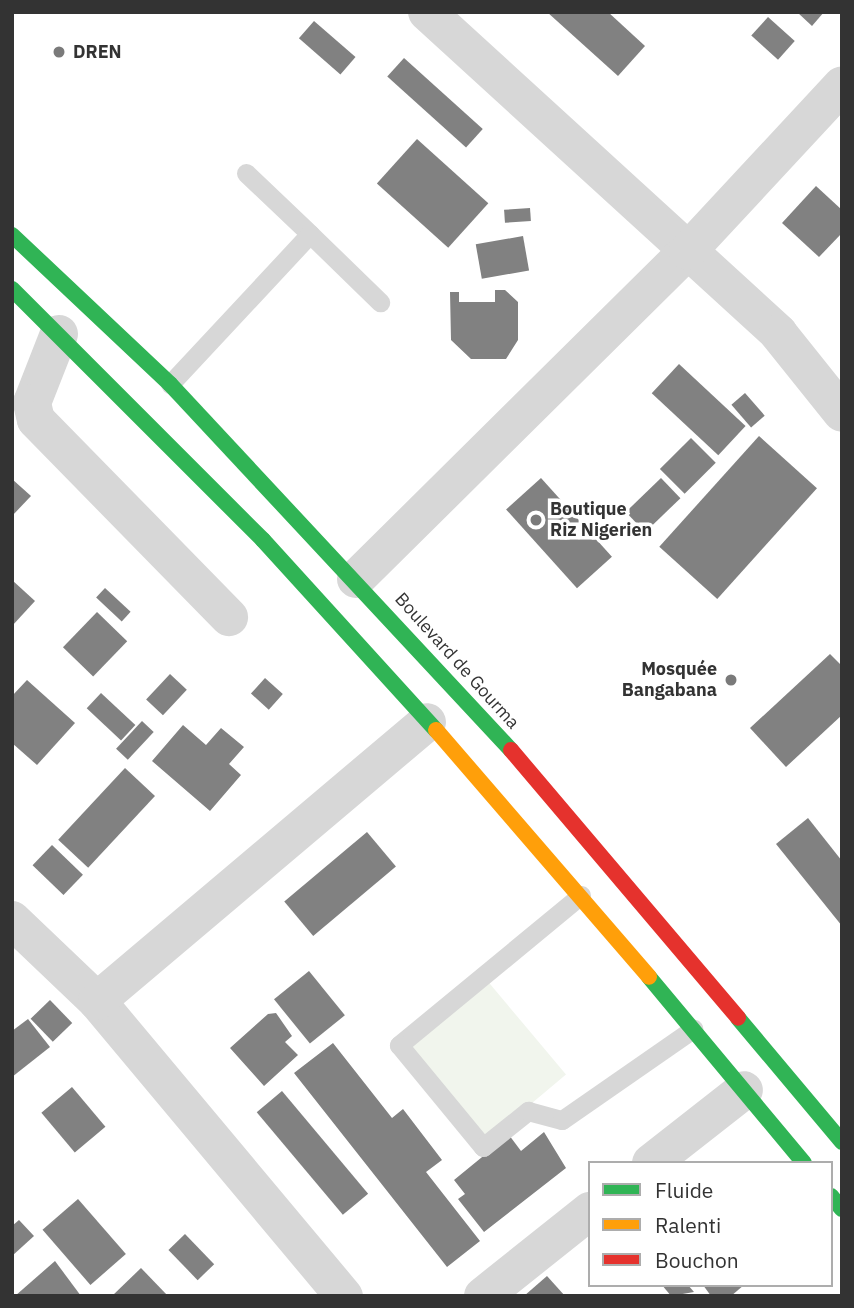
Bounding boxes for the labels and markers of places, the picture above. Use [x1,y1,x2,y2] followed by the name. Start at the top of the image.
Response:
[73,41,122,63] place label: DREN
[51,44,67,60] marker: DREN
[550,499,652,542] place label: Boutique Riz Nigerien
[528,512,544,528] marker: Boutique Riz Nigerien
[622,659,717,702] place label: Mosquée Bangabana
[723,672,739,688] marker: Mosquée Bangabana

